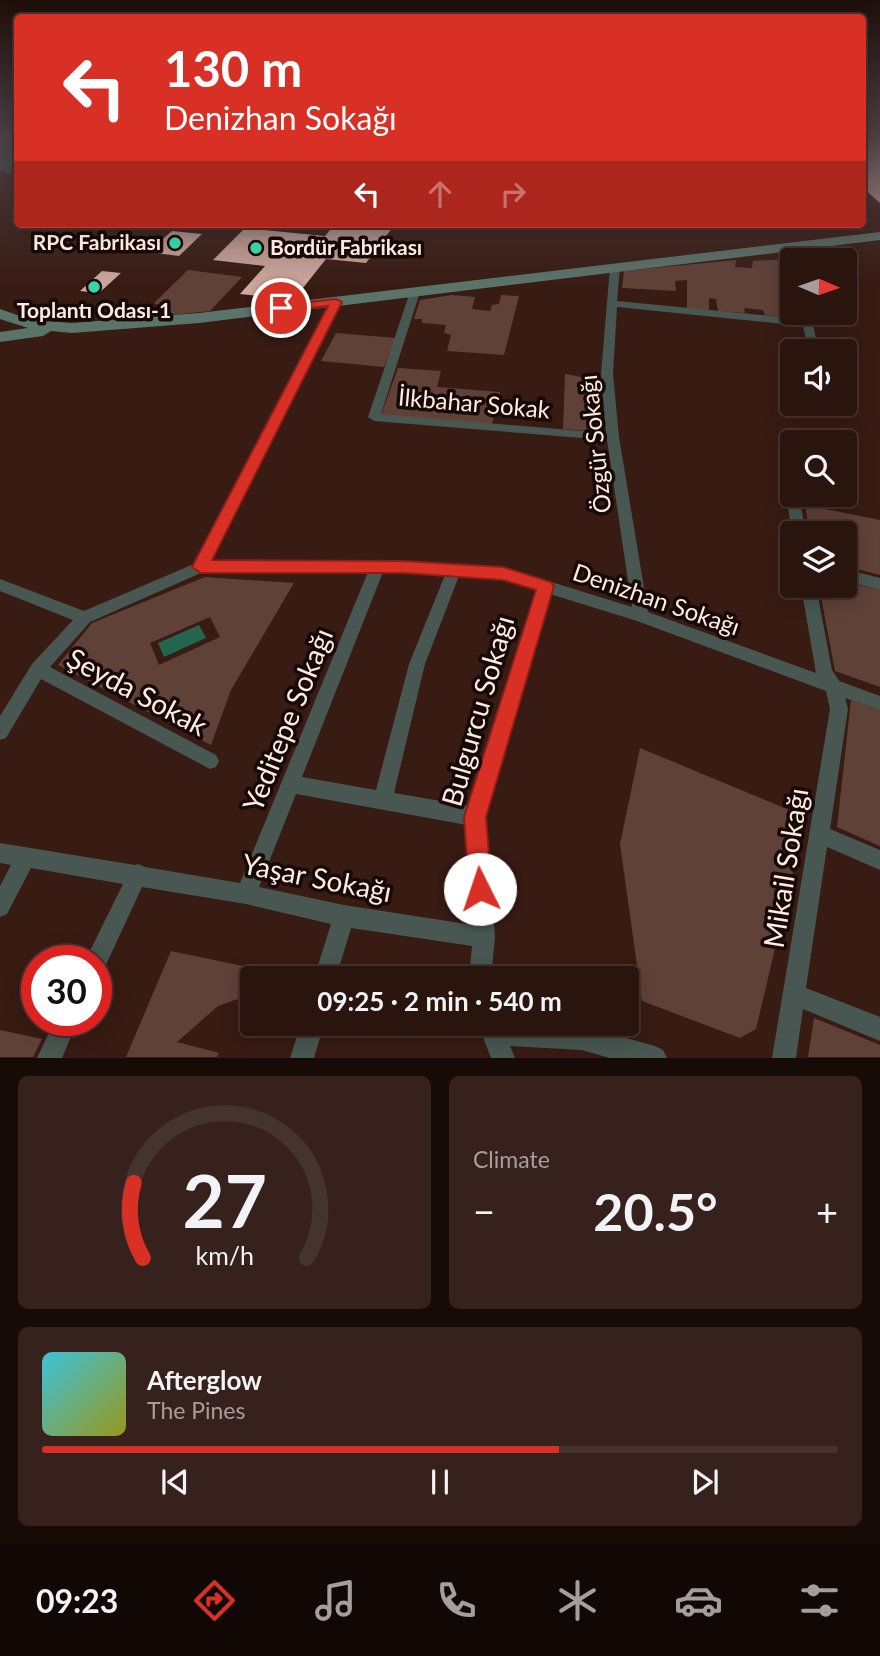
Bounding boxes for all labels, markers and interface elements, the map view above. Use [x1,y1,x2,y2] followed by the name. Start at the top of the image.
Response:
[164,39,302,97] text: 130 m
[49,42,140,133] icon: left
[164,98,397,137] text: Denizhan Sokağı
[348,175,386,213] icon: left
[421,175,459,213] icon: ahead
[494,175,532,213] icon: right
[33,229,161,254] place label: RPC Fabrikası
[270,234,422,259] place label: Bordür Fabrikası
[167,235,183,251] marker: RPC Fabrikası
[248,240,264,256] marker: Bordür Fabrikası
[780,248,858,326] north arrow
[780,248,857,598] map controls
[251,278,311,338] pin
[86,279,102,295] marker: Toplantı Odası-1
[262,289,300,327] icon: arrive
[17,297,171,322] place label: Toplantı Odası-1
[780,339,857,416] button: sound
[573,374,616,515] street label: Özgür Sokağı
[397,381,552,424] street label: İlkbahar Sokak
[780,430,857,507] button: search
[780,521,857,598] button: layers
[569,556,744,641] street label: Denizhan Sokağı
[434,612,520,810] street label: Bulgurcu Sokağı
[235,623,339,816] street label: Yeditepe Sokağı
[62,640,214,743] street label: Şeyda Sokak
[756,785,814,950] street label: Mikail Sokağı
[240,846,395,908] street label: Yaşar Sokağı
[443,852,517,926] position arrow
[21,945,112,1036] speed limit sign: 30
[317,985,562,1017] text: 09:25 · 2 min · 540 m
[473,1145,550,1173] text: Climate
[182,1157,267,1245] text: 27
[593,1180,718,1242] text: 20.5°
[473,1188,495,1234] text: −
[816,1188,838,1234] text: +
[195,1240,254,1270] text: km/h
[147,1364,262,1396] text: Afterglow
[147,1396,245,1424] text: The Pines
[156,1463,194,1501] icon: previous
[421,1463,459,1501] icon: pause
[686,1463,724,1501] icon: next
[190,1576,239,1625] icon: directions
[311,1576,360,1625] icon: music
[432,1576,481,1625] icon: phone
[553,1576,602,1625] icon: climate
[674,1576,723,1625] icon: car
[795,1576,844,1625] icon: filters
[36,1581,118,1620] text: 09:23

